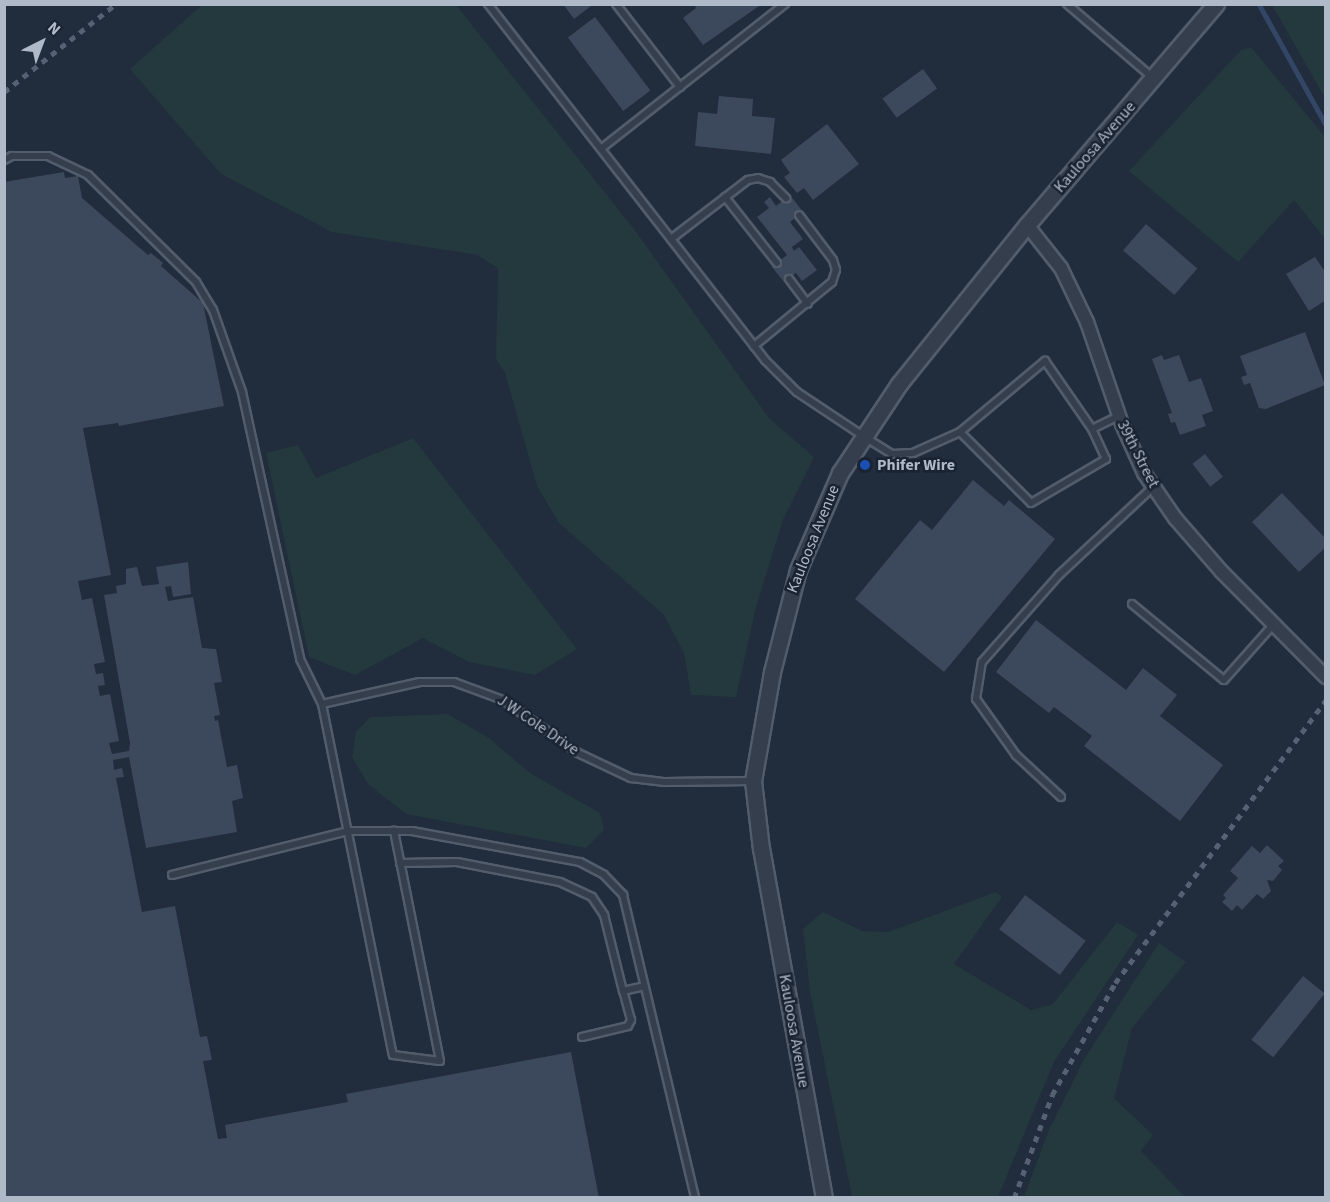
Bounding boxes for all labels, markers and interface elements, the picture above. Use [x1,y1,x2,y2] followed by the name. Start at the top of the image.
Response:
[12,12,72,72] north arrow
[43,17,65,40] text: N
[1050,97,1140,197] street label: Kauloosa Avenue
[1113,417,1163,491] street label: 39th Street
[877,455,955,475] place label: Phifer Wire
[858,458,872,472] marker: Phifer Wire
[783,482,843,596] street label: Kauloosa Avenue
[494,691,582,759] street label: J W Cole Drive
[775,973,813,1089] street label: Kauloosa Avenue

